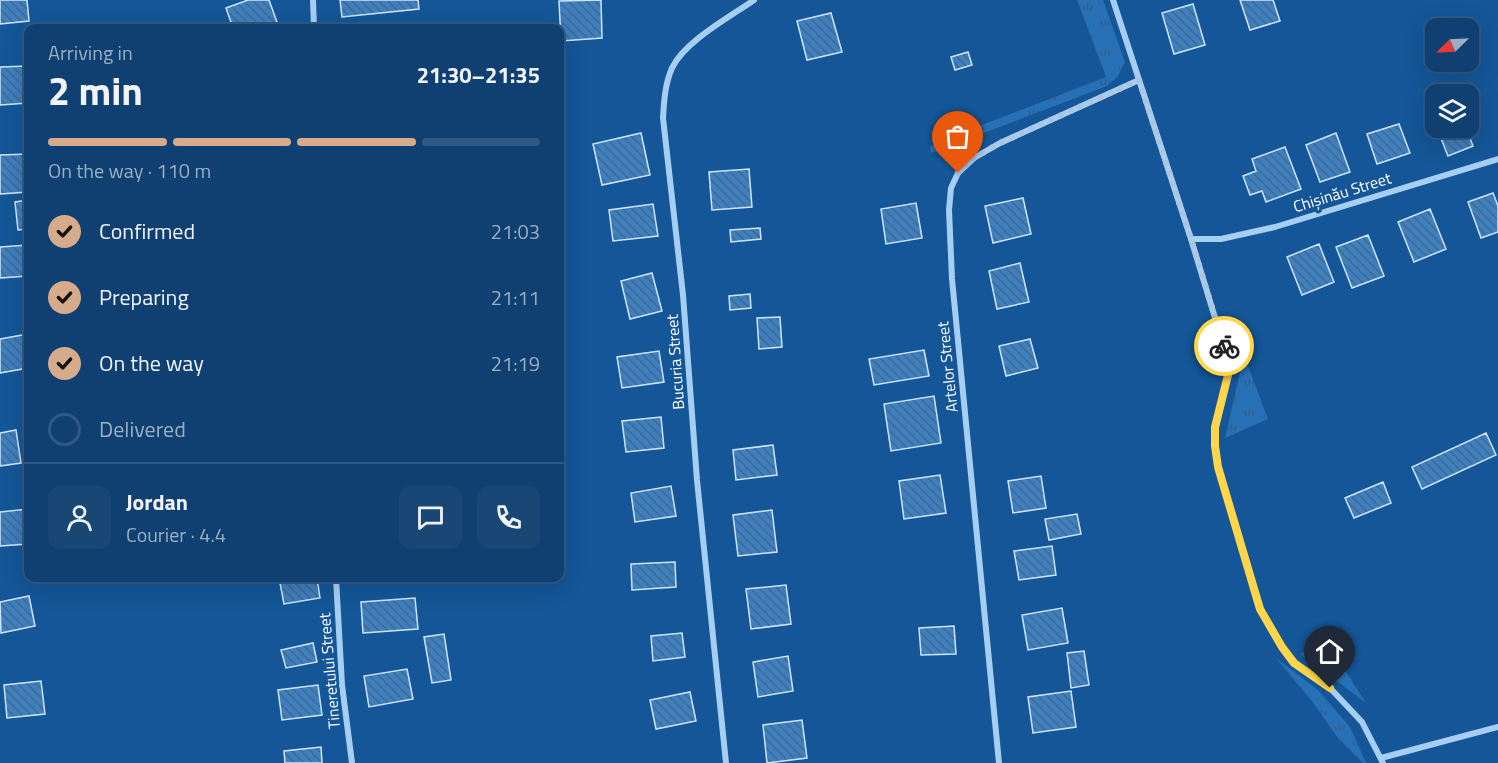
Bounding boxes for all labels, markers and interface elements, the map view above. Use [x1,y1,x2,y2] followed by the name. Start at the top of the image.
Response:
[1425,18,1479,72] north arrow
[1425,18,1479,138] map controls
[48,37,133,68] text: Arriving in
[417,58,540,92] text: 21:30–21:35
[48,61,143,120] text: 2 min
[1425,84,1479,138] button: layers
[932,111,983,173] pin
[941,120,974,153] icon: bag
[48,155,211,186] text: On the way · 110 m
[1290,166,1394,218] street label: Chișinău Street
[99,214,195,248] text: Confirmed
[48,215,81,248] icon: check
[491,216,540,247] text: 21:03
[99,280,189,314] text: Preparing
[48,281,81,314] icon: check
[491,282,540,313] text: 21:11
[660,313,690,411] street label: Bucuria Street
[1194,316,1254,376] courier
[930,320,964,414] street label: Artelor Street
[1208,330,1241,363] icon: bike
[99,346,204,380] text: On the way
[48,347,81,380] icon: check
[491,348,540,379] text: 21:19
[99,412,186,446] text: Delivered
[126,485,188,519] text: Jordan
[48,486,111,549] button: person
[399,486,462,549] button: chat
[477,486,540,549] button: phone
[126,519,226,550] text: Courier · 4.4
[312,612,346,730] street label: Tineretului Street
[1304,626,1355,688] pin
[1313,635,1346,668] icon: home

